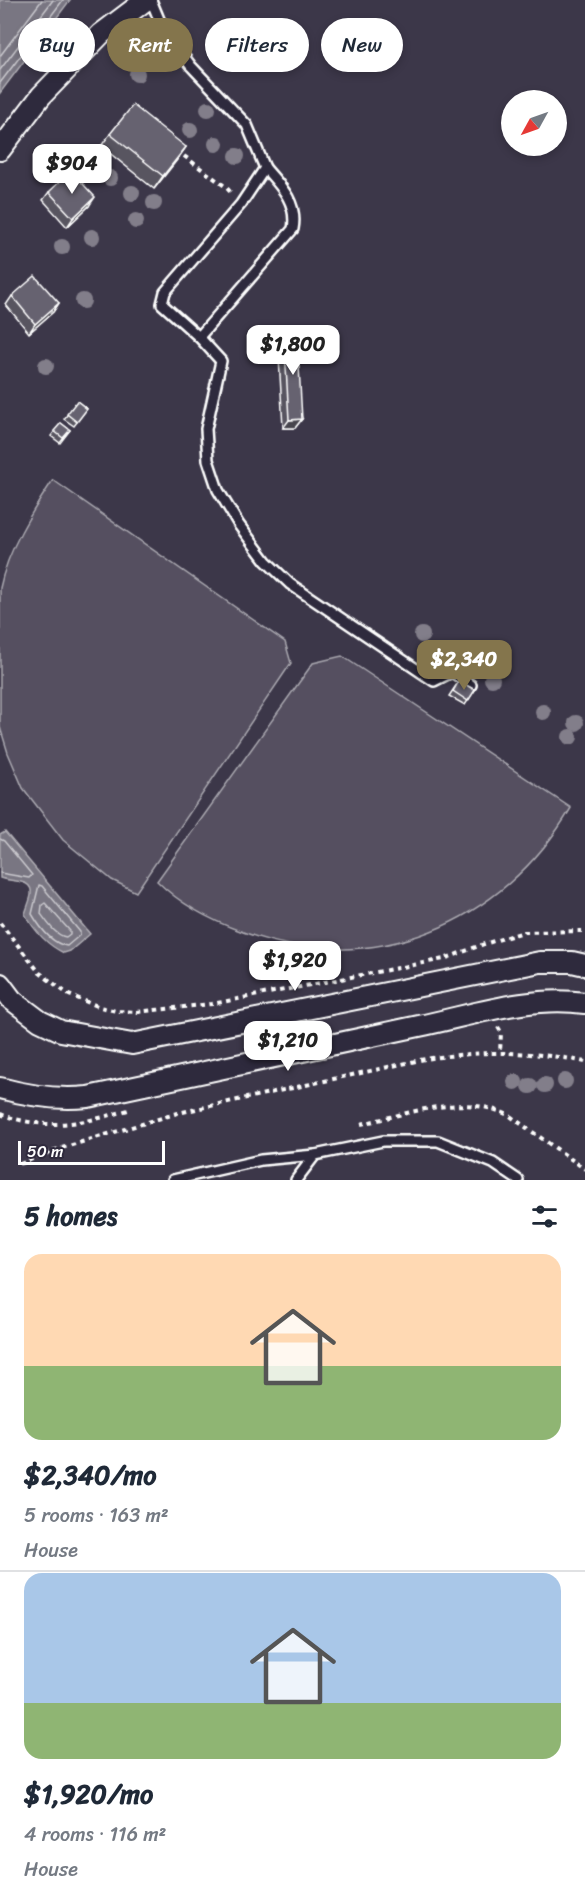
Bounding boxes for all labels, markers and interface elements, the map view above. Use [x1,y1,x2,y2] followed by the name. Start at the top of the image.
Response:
[18,18,95,72] chip: Buy
[107,18,193,72] chip: Rent
[205,18,309,72] chip: Filters
[321,18,403,72] chip: New
[501,90,567,156] north arrow
[501,90,567,156] map controls
[36,144,108,195] pin: $904
[47,146,97,181] text: $904
[244,325,342,376] pin: $1,800
[261,327,325,362] text: $1,800
[415,640,513,691] pin: $2,340
[431,642,497,677] text: $2,340
[246,941,344,992] pin: $1,920
[263,943,327,978] text: $1,920
[239,1021,337,1072] pin: $1,210
[258,1023,318,1058] text: $1,210
[27,1137,63,1166] text: 50 m
[18,1138,165,1166] scale bar
[24,1193,117,1239] text: 5 homes
[528,1200,561,1233] icon: filters
[239,1293,347,1401] icon: home
[24,1452,157,1498] text: $2,340/mo
[24,1498,169,1533] text: 5 rooms · 163 m²
[24,1533,78,1568] text: House
[239,1612,347,1720] icon: home
[24,1771,153,1817] text: $1,920/mo
[24,1817,166,1852] text: 4 rooms · 116 m²
[24,1852,78,1887] text: House

